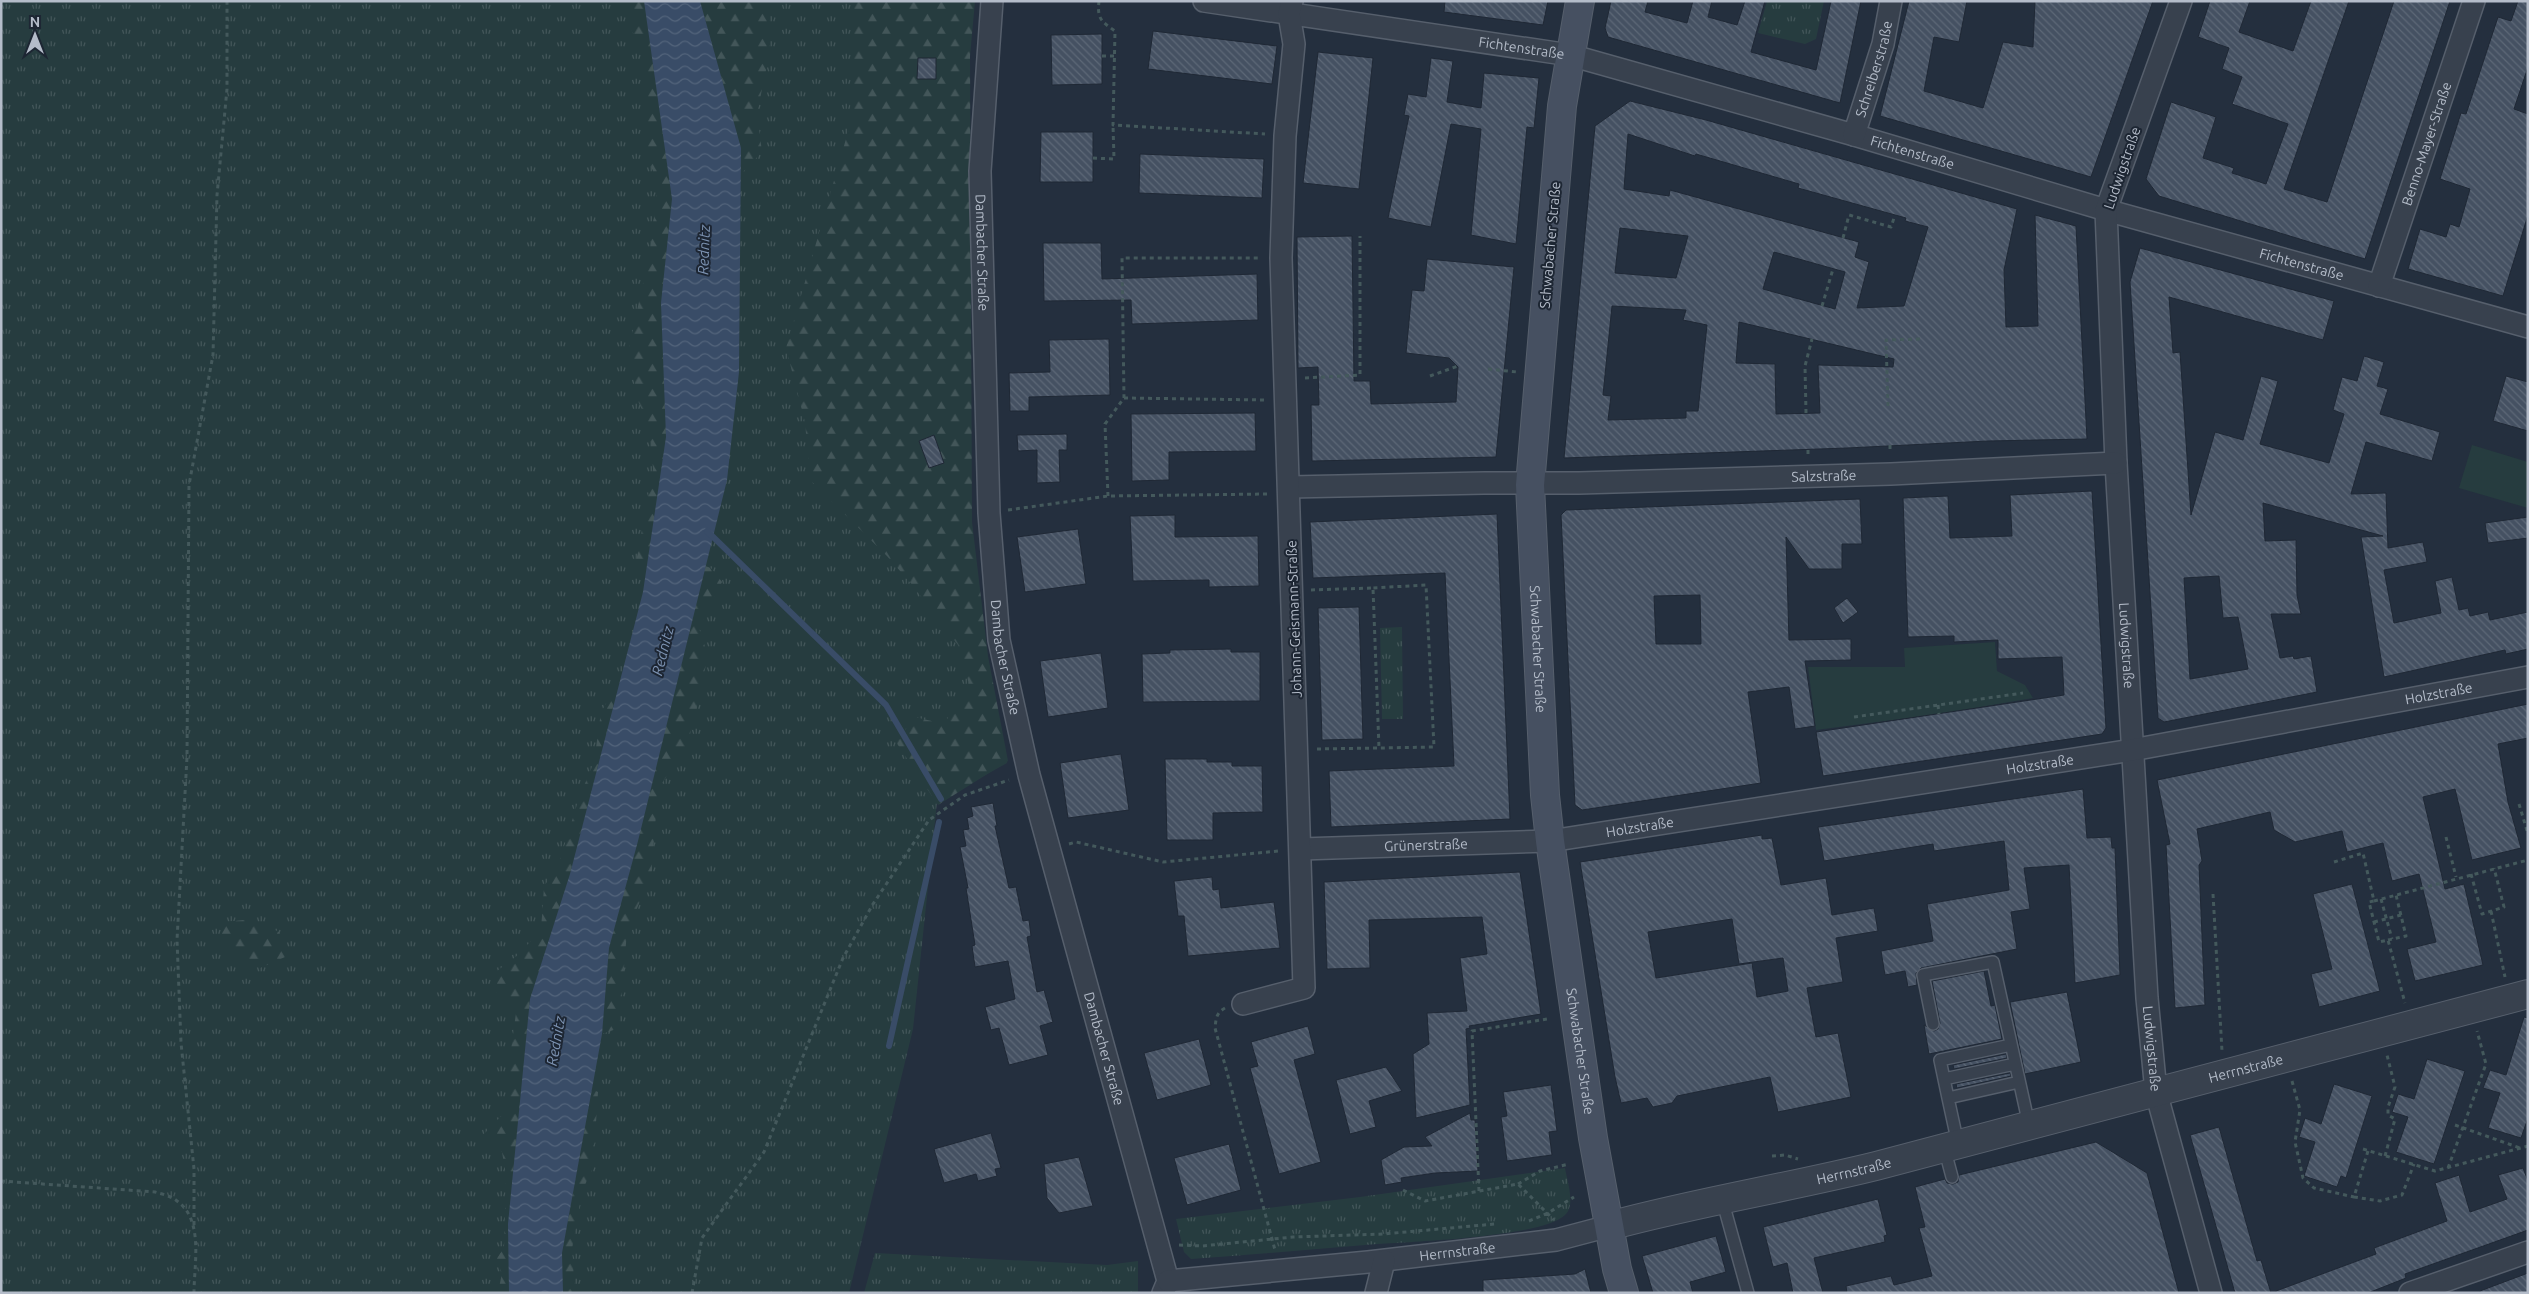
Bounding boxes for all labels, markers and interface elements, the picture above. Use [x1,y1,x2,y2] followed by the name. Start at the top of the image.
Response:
[10,10,60,60] north arrow
[30,14,40,30] text: N
[1852,20,1895,119] street label: Schreiberstraße
[1477,34,1566,62] street label: Fichtenstraße
[2398,80,2454,208] street label: Benno-Mayer-Straße
[2100,125,2144,211] street label: Ludwigstraße
[1869,132,1956,172] street label: Fichtenstraße
[1536,181,1564,309] street label: Schwabacher Straße
[973,194,992,311] street label: Dambacher Straße
[694,224,713,275] water label: Rednitz
[2258,245,2346,284] street label: Fichtenstraße
[1791,467,1857,485] street label: Salzstraße
[1283,540,1305,698] street label: Johann-Geismann-Straße
[1527,585,1549,713] street label: Schwabacher Straße
[988,599,1023,716] street label: Dambacher Straße
[2116,602,2137,689] street label: Ludwigstraße
[648,623,677,677] water label: Rednitz
[2404,679,2474,708] street label: Holzstraße
[2005,751,2075,778] street label: Holzstraße
[1605,814,1675,840] street label: Holzstraße
[1384,836,1468,854] street label: Grünerstraße
[1563,987,1598,1116] street label: Schwabacher Straße
[1081,990,1127,1107] street label: Dambacher Straße
[2140,1005,2164,1092] street label: Ludwigstraße
[543,1014,568,1067] water label: Rednitz
[2207,1051,2285,1086] street label: Herrnstraße
[1815,1154,1893,1187] street label: Herrnstraße
[1419,1239,1496,1264] street label: Herrnstraße

